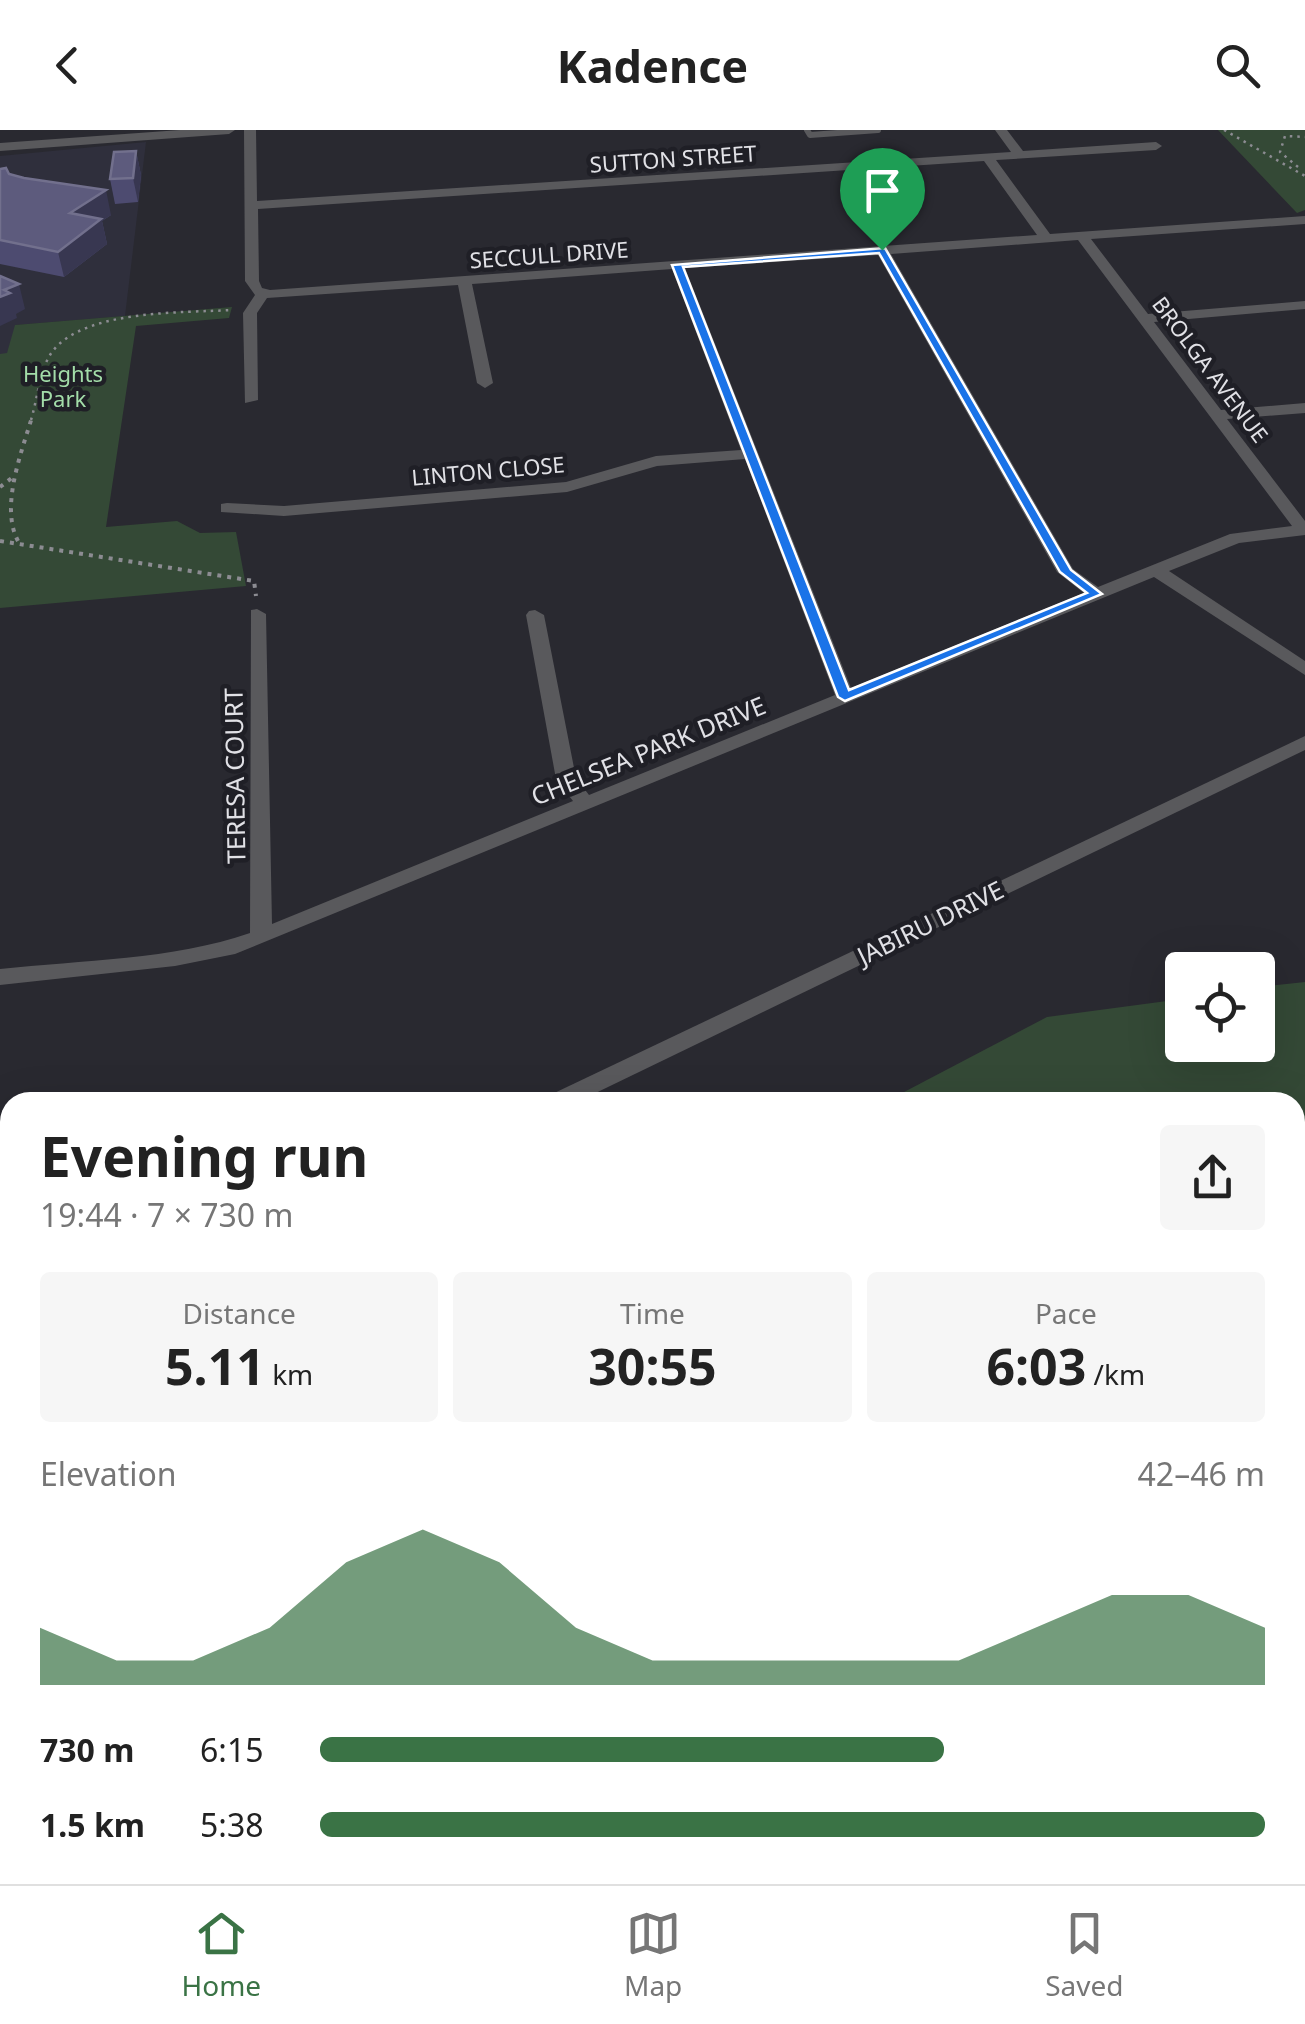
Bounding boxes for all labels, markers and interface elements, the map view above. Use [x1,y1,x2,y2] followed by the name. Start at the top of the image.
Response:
[557,35,748,96] text: Kadence
[40,38,95,93] icon: back
[1210,38,1265,93] icon: search
[589,137,757,179] street label: SUTTON STREET
[840,148,925,251] pin
[855,163,910,218] icon: arrive
[469,233,629,275] street label: SECCULL DRIVE
[1146,290,1276,448] street label: BROLGA AVENUE
[23,358,103,413] park label: Heights Park
[410,448,566,492] street label: LINTON CLOSE
[526,687,770,813] street label: CHELSEA PARK DRIVE
[215,688,253,864] street label: TERESA COURT
[849,872,1009,973] street label: JABIRU DRIVE
[1165,952,1275,1062] map controls
[1165,952,1275,1062] button: locate
[40,1118,368,1193] text: Evening run
[1160,1125,1265,1230] button: share
[40,1193,293,1236] text: 19:44 · 7 × 730 m
[182,1294,296,1332] text: Distance
[620,1294,685,1332] text: Time
[1035,1294,1097,1332] text: Pace
[165,1332,265,1400] text: 5.11
[588,1332,717,1400] text: 30:55
[986,1332,1086,1400] text: 6:03
[265,1355,313,1393] text: km
[1086,1355,1145,1393] text: /km
[40,1452,177,1495] text: Elevation
[1138,1452,1265,1495] text: 42–46 m
[40,1728,134,1771] text: 730 m
[200,1728,264,1771] text: 6:15
[40,1803,145,1846] text: 1.5 km
[200,1803,264,1846] text: 5:38
[181,1906,261,2004] tab: Home
[624,1906,682,2004] tab: Map
[1045,1906,1124,2004] tab: Saved

